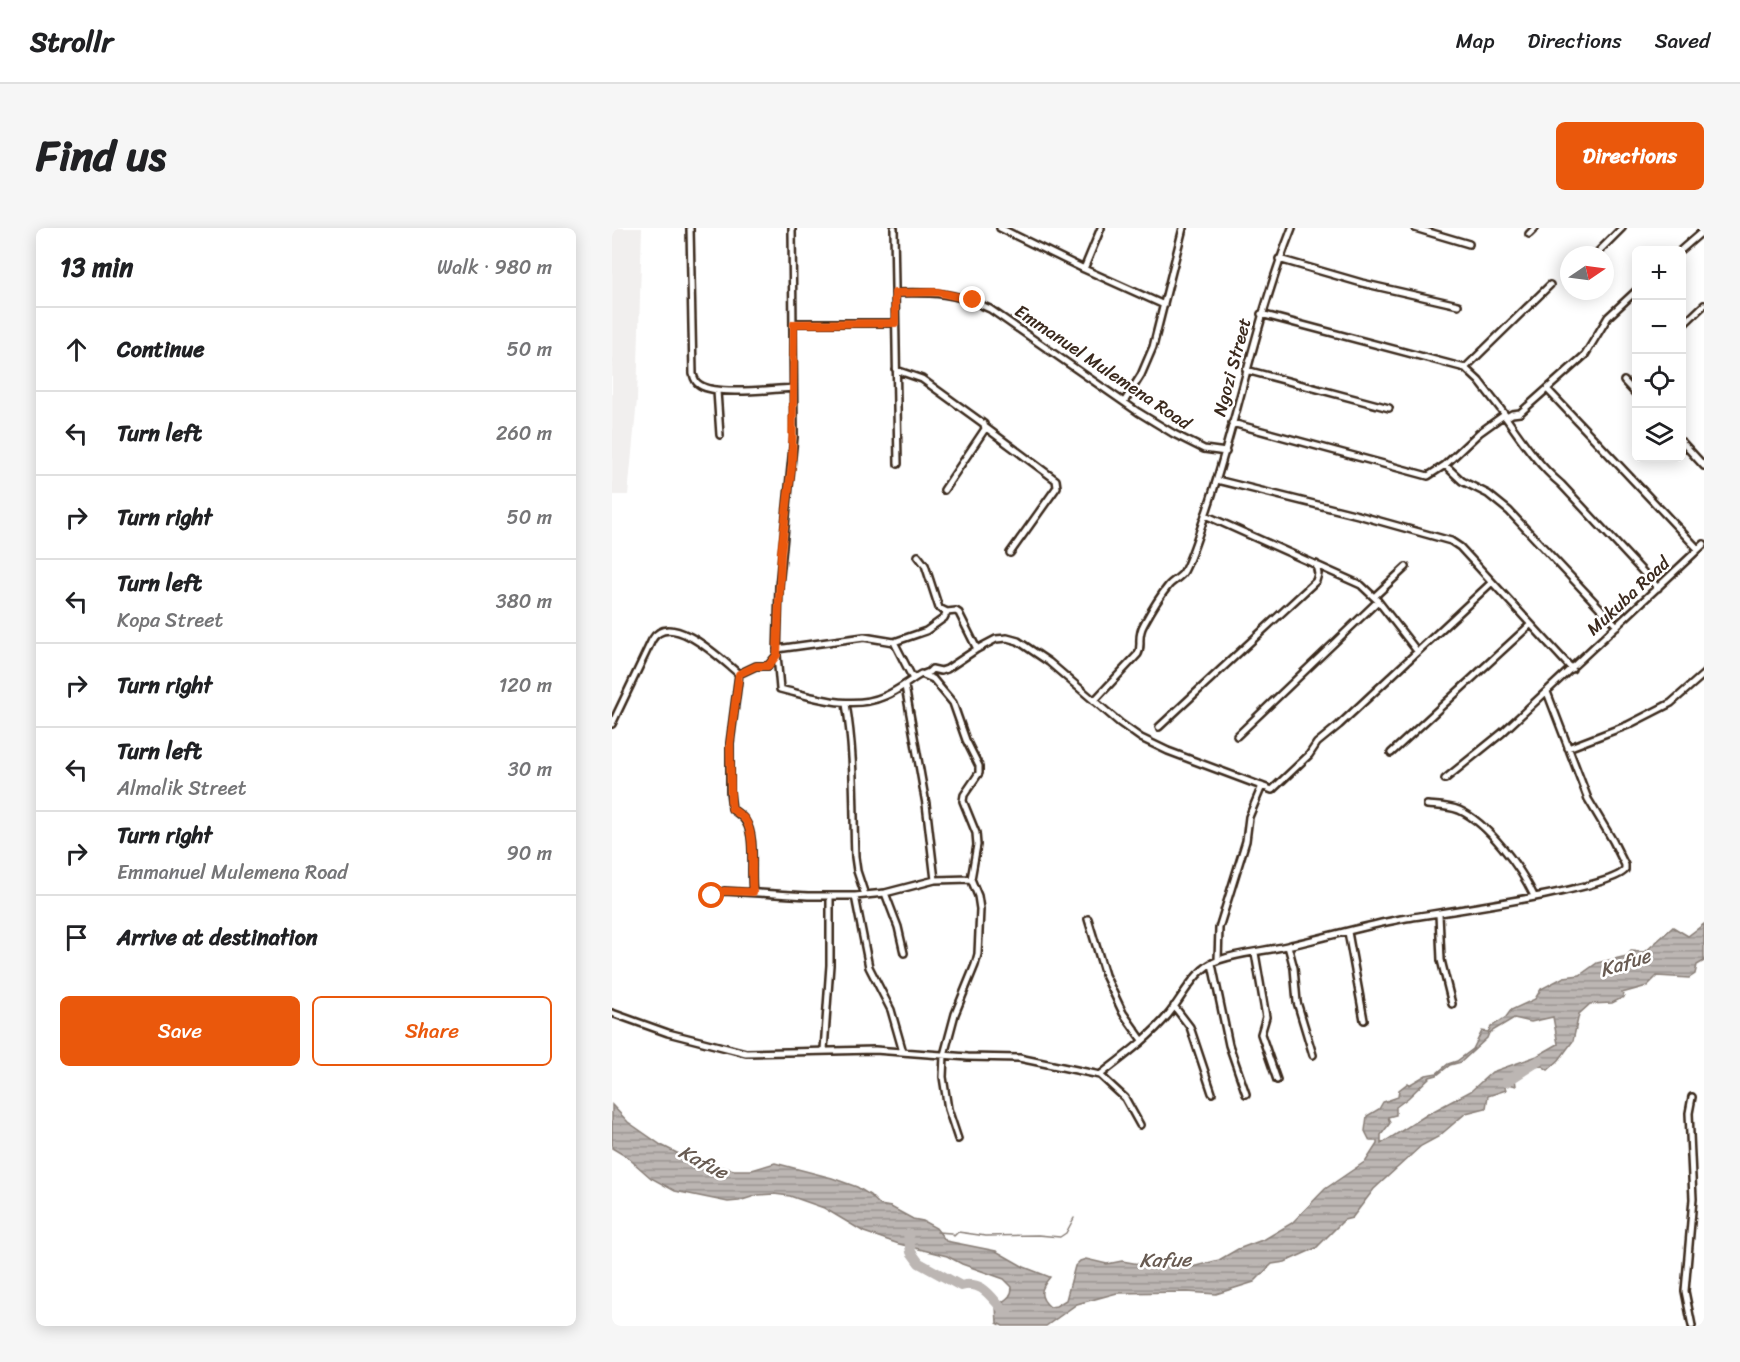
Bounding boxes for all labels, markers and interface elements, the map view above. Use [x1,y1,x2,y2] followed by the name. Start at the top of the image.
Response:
[30,17,113,66] text: Strollr
[1456,22,1494,60] text: Map
[1527,22,1622,60] text: Directions
[1655,22,1710,60] text: Saved
[36,119,166,193] text: Find us
[1556,122,1704,190] button: Directions
[60,244,133,290] text: 13 min
[1560,246,1614,300] north arrow
[1632,246,1686,462] map controls
[1632,246,1686,300] button: +
[437,250,552,285] text: Walk · 980 m
[959,286,985,312] route end
[1008,296,1199,439] street label: Emmanuel Mulemena Road
[1632,300,1686,354] button: −
[1204,314,1261,420] street label: Ngozi Street
[117,330,205,369] text: Continue
[507,332,552,367] text: 50 m
[60,333,93,366] icon: ahead
[1632,354,1686,408] button: locate
[1632,408,1686,462] button: layers
[117,414,202,453] text: Turn left
[496,416,552,451] text: 260 m
[60,417,93,450] icon: left
[117,498,212,537] text: Turn right
[507,500,552,535] text: 50 m
[60,501,93,534] icon: right
[1579,547,1679,644] street label: Mukuba Road
[117,564,202,603] text: Turn left
[496,584,552,619] text: 380 m
[60,585,93,618] icon: left
[117,603,223,638] text: Kopa Street
[117,666,212,705] text: Turn right
[499,668,552,703] text: 120 m
[60,669,93,702] icon: right
[117,732,202,771] text: Turn left
[508,752,552,787] text: 30 m
[60,753,93,786] icon: left
[117,771,246,806] text: Almalik Street
[117,816,212,855] text: Turn right
[507,836,552,871] text: 90 m
[60,837,93,870] icon: right
[117,855,348,890] text: Emmanuel Mulemena Road
[698,882,724,908] route start
[117,918,318,957] text: Arrive at destination
[60,921,93,954] icon: arrive
[1595,938,1657,988] water label: Kafue
[60,996,300,1066] button: Save
[312,996,552,1066] button: Share
[672,1135,736,1190] water label: Kafue
[1139,1242,1193,1278] water label: Kafue

